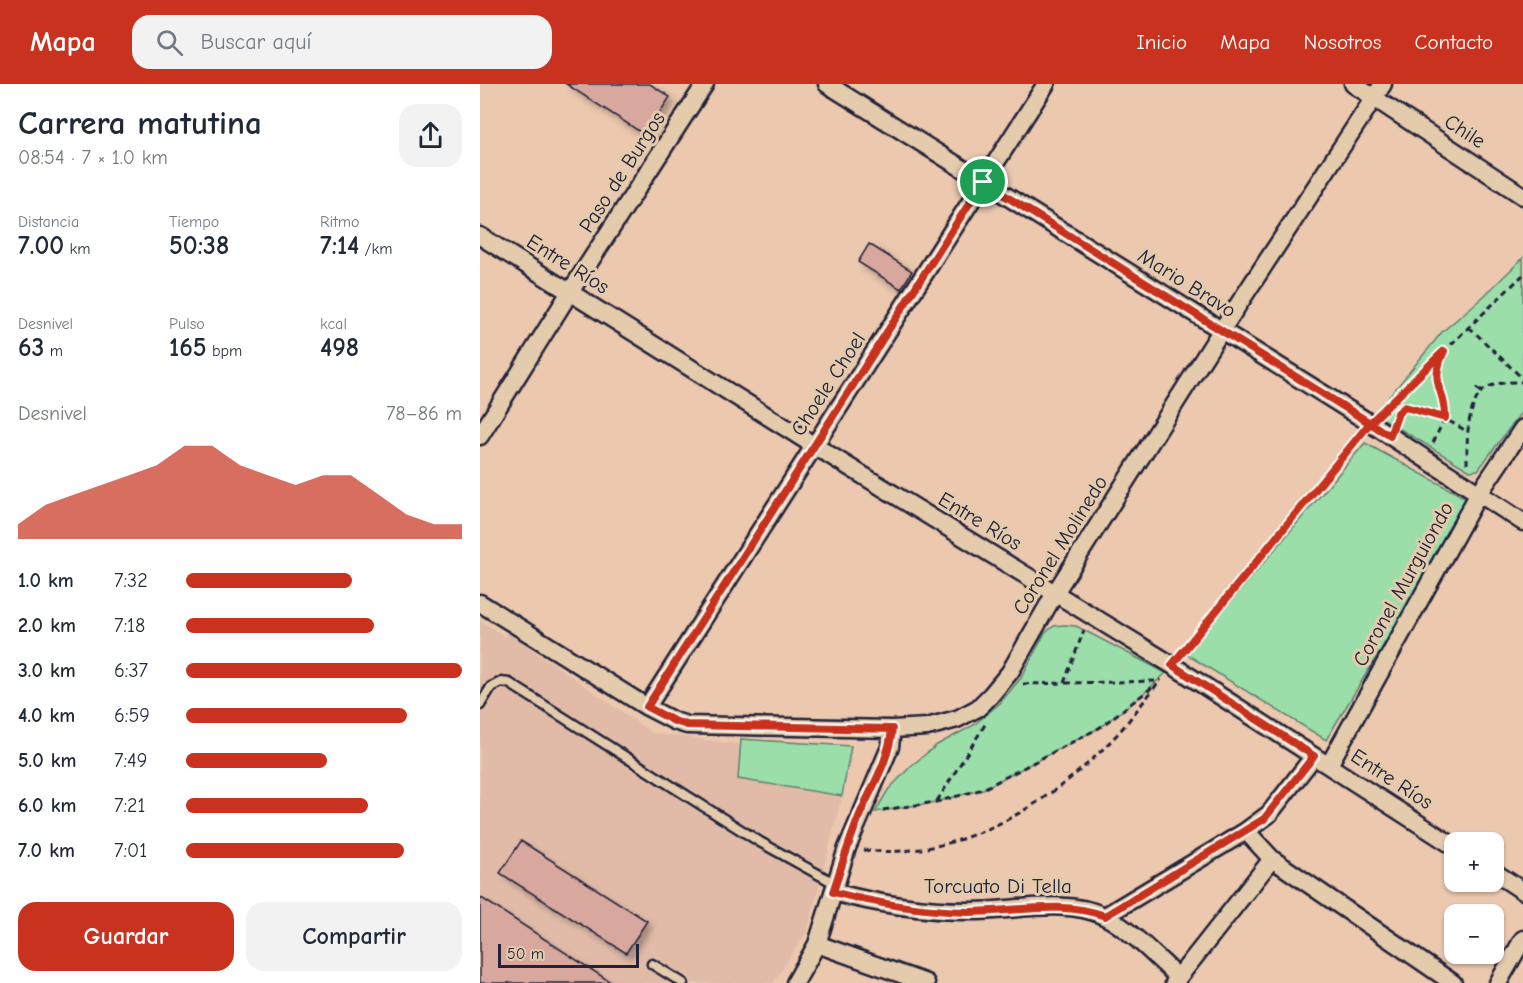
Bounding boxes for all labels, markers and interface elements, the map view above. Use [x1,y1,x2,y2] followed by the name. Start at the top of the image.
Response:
[132,15,552,69] search box
[30,26,96,58] text: Mapa
[153,26,186,59] icon: search
[201,29,312,55] text: Buscar aquí
[1136,30,1187,54] text: Inicio
[1220,30,1270,54] text: Mapa
[1303,30,1382,54] text: Nosotros
[1415,30,1493,54] text: Contacto
[18,104,262,142] text: Carrera matutina
[399,104,462,167] button: share
[574,107,670,237] street label: Paso de Burgos
[1440,109,1490,153] street label: Chile
[18,146,168,169] text: 08:54 · 7 × 1.0 km
[957,156,1008,207] pin
[966,165,999,198] icon: arrive
[18,213,79,231] text: Distancia
[169,213,219,231] text: Tiempo
[320,213,359,231] text: Ritmo
[522,229,614,299] street label: Entre Ríos
[18,231,64,261] text: 7.00
[169,231,229,261] text: 50:38
[320,231,359,261] text: 7:14
[64,240,90,258] text: km
[359,240,393,258] text: /km
[1134,243,1240,323] street label: Mario Bravo
[18,315,73,333] text: Desnivel
[169,315,205,333] text: Pulso
[320,315,347,333] text: kcal
[786,328,870,440] street label: Choele Choel
[18,333,44,363] text: 63
[169,333,207,363] text: 165
[320,333,359,363] text: 498
[44,342,63,360] text: m
[207,342,242,360] text: bpm
[18,402,87,425] text: Desnivel
[386,402,462,425] text: 78–86 m
[1008,471,1112,619] street label: Coronel Molinedo
[934,487,1026,555] street label: Entre Ríos
[1348,498,1458,670] street label: Coronel Murguiondo
[18,569,74,592] text: 1.0 km
[114,569,148,592] text: 7:32
[18,614,76,637] text: 2.0 km
[114,614,145,637] text: 7:18
[18,659,76,682] text: 3.0 km
[114,659,148,682] text: 6:37
[18,704,75,727] text: 4.0 km
[114,704,150,727] text: 6:59
[1347,744,1437,814] street label: Entre Ríos
[18,749,76,772] text: 5.0 km
[114,749,147,772] text: 7:49
[18,794,76,817] text: 6.0 km
[114,794,145,817] text: 7:21
[1444,832,1504,964] map controls
[1444,832,1504,892] button: +
[18,839,75,862] text: 7.0 km
[114,839,147,862] text: 7:01
[924,874,1072,898] street label: Torcuato Di Tella
[18,902,234,971] button: Guardar
[246,902,462,971] button: Compartir
[1444,904,1504,964] button: −
[498,941,639,968] scale bar
[507,945,544,963] text: 50 m

